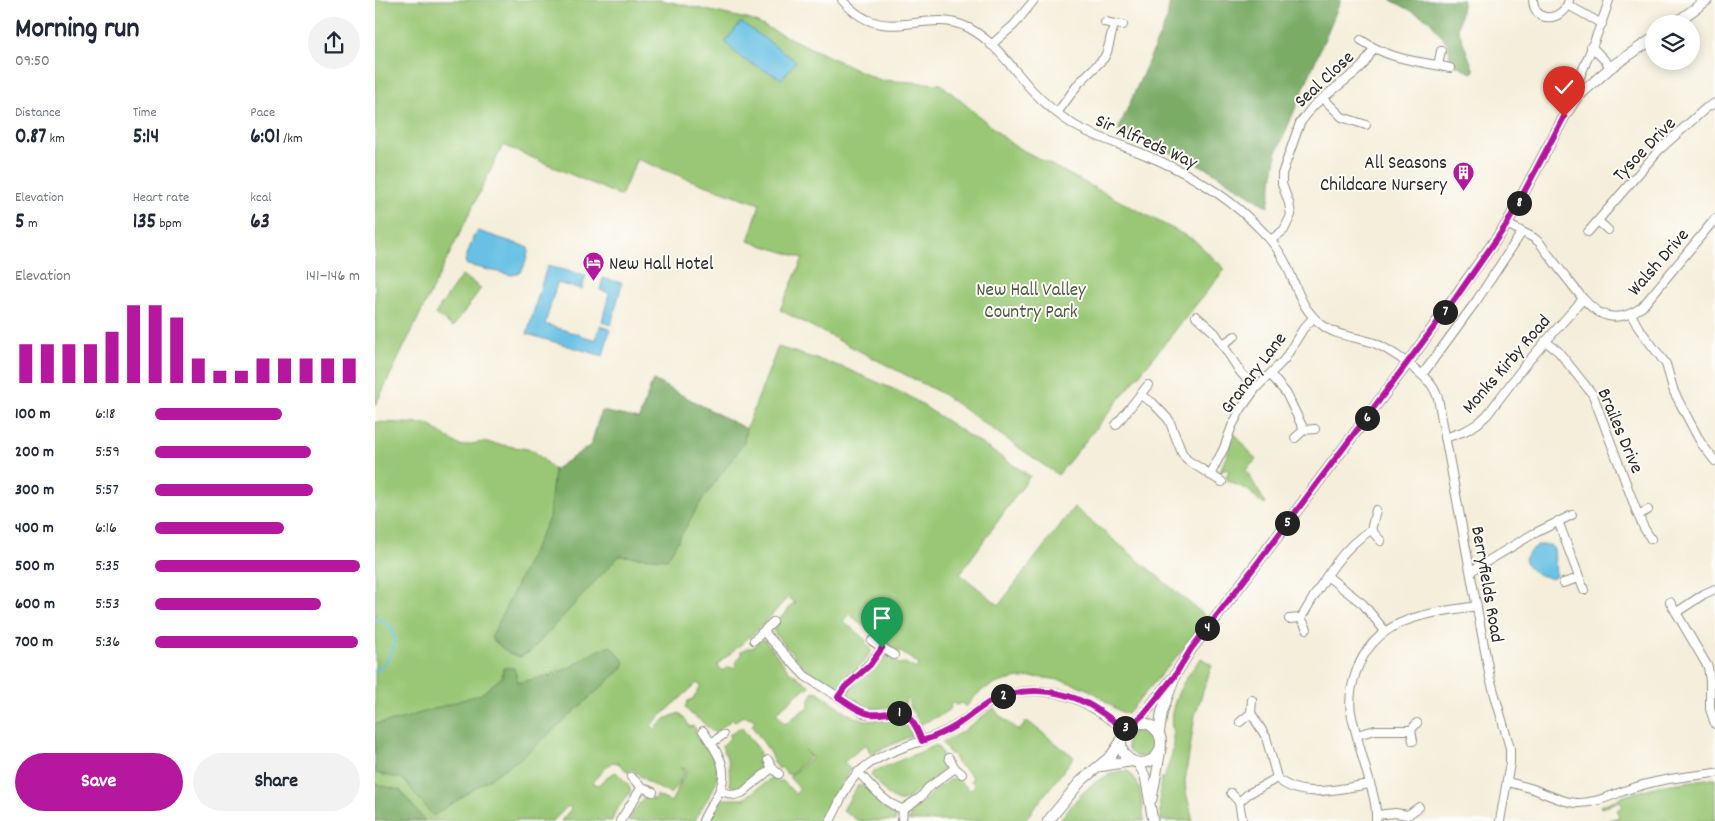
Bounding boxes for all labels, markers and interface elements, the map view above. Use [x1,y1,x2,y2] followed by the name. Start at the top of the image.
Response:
[15,11,139,51] text: Morning run
[1645,15,1700,70] map controls
[1645,15,1700,70] button: layers
[308,17,360,69] button: share
[1289,46,1361,115] street label: Seal Close
[15,50,50,73] text: 09:50
[1543,66,1585,117] pin
[1550,73,1578,101] icon: check
[15,103,61,123] text: Distance
[133,103,157,123] text: Time
[250,103,275,123] text: Pace
[1090,109,1201,178] street label: Sir Alfreds Way
[1608,112,1683,189] street label: Tysoe Drive
[15,123,46,153] text: 0.87
[133,123,159,153] text: 5:14
[250,123,280,153] text: 6:01
[46,129,65,149] text: km
[280,129,303,149] text: /km
[1320,151,1447,200] place label: All Seasons Childcare Nursery
[1451,160,1475,191] building icon: All Seasons Childcare Nursery
[15,188,64,208] text: Elevation
[133,188,189,208] text: Heart rate
[250,188,272,208] text: kcal
[1507,190,1531,216] pin: 8
[1517,193,1522,213] text: 8
[15,208,25,238] text: 5
[133,208,156,238] text: 135
[250,208,270,238] text: 63
[25,214,38,234] text: m
[156,214,182,234] text: bpm
[1623,223,1697,303] street label: Walsh Drive
[581,250,605,281] hotel icon: New Hall Hotel
[609,252,714,279] place label: New Hall Hotel
[15,265,71,288] text: Elevation
[306,265,360,288] text: 141–146 m
[976,278,1086,327] park label: New Hall Valley Country Park
[1433,300,1457,324] pin: 7
[1443,302,1448,322] text: 7
[1457,310,1558,421] street label: Monks Kirby Road
[1215,328,1295,421] street label: Granary Lane
[1589,385,1649,478] street label: Brailes Drive
[15,403,51,426] text: 100 m
[95,403,115,426] text: 6:18
[1355,406,1379,430] pin: 6
[1364,408,1371,428] text: 6
[15,441,54,464] text: 200 m
[95,441,120,464] text: 5:59
[15,479,54,502] text: 300 m
[95,479,119,502] text: 5:57
[1275,510,1299,536] pin: 5
[1284,513,1291,533] text: 5
[15,517,54,540] text: 400 m
[95,517,117,540] text: 6:16
[1462,524,1509,645] street label: Berryfields Road
[15,555,55,578] text: 500 m
[95,555,120,578] text: 5:35
[15,593,55,616] text: 600 m
[95,593,120,616] text: 5:53
[861,597,903,648] pin
[868,604,896,632] icon: arrive
[1195,616,1219,640] pin: 4
[1205,618,1210,638] text: 4
[15,631,53,654] text: 700 m
[95,631,120,654] text: 5:36
[991,684,1015,708] pin: 2
[1000,686,1007,706] text: 2
[887,700,911,726] pin: 1
[898,703,901,723] text: 1
[1113,716,1137,740] pin: 3
[1122,718,1129,738] text: 3
[15,753,183,811] button: Save
[193,753,360,811] button: Share

